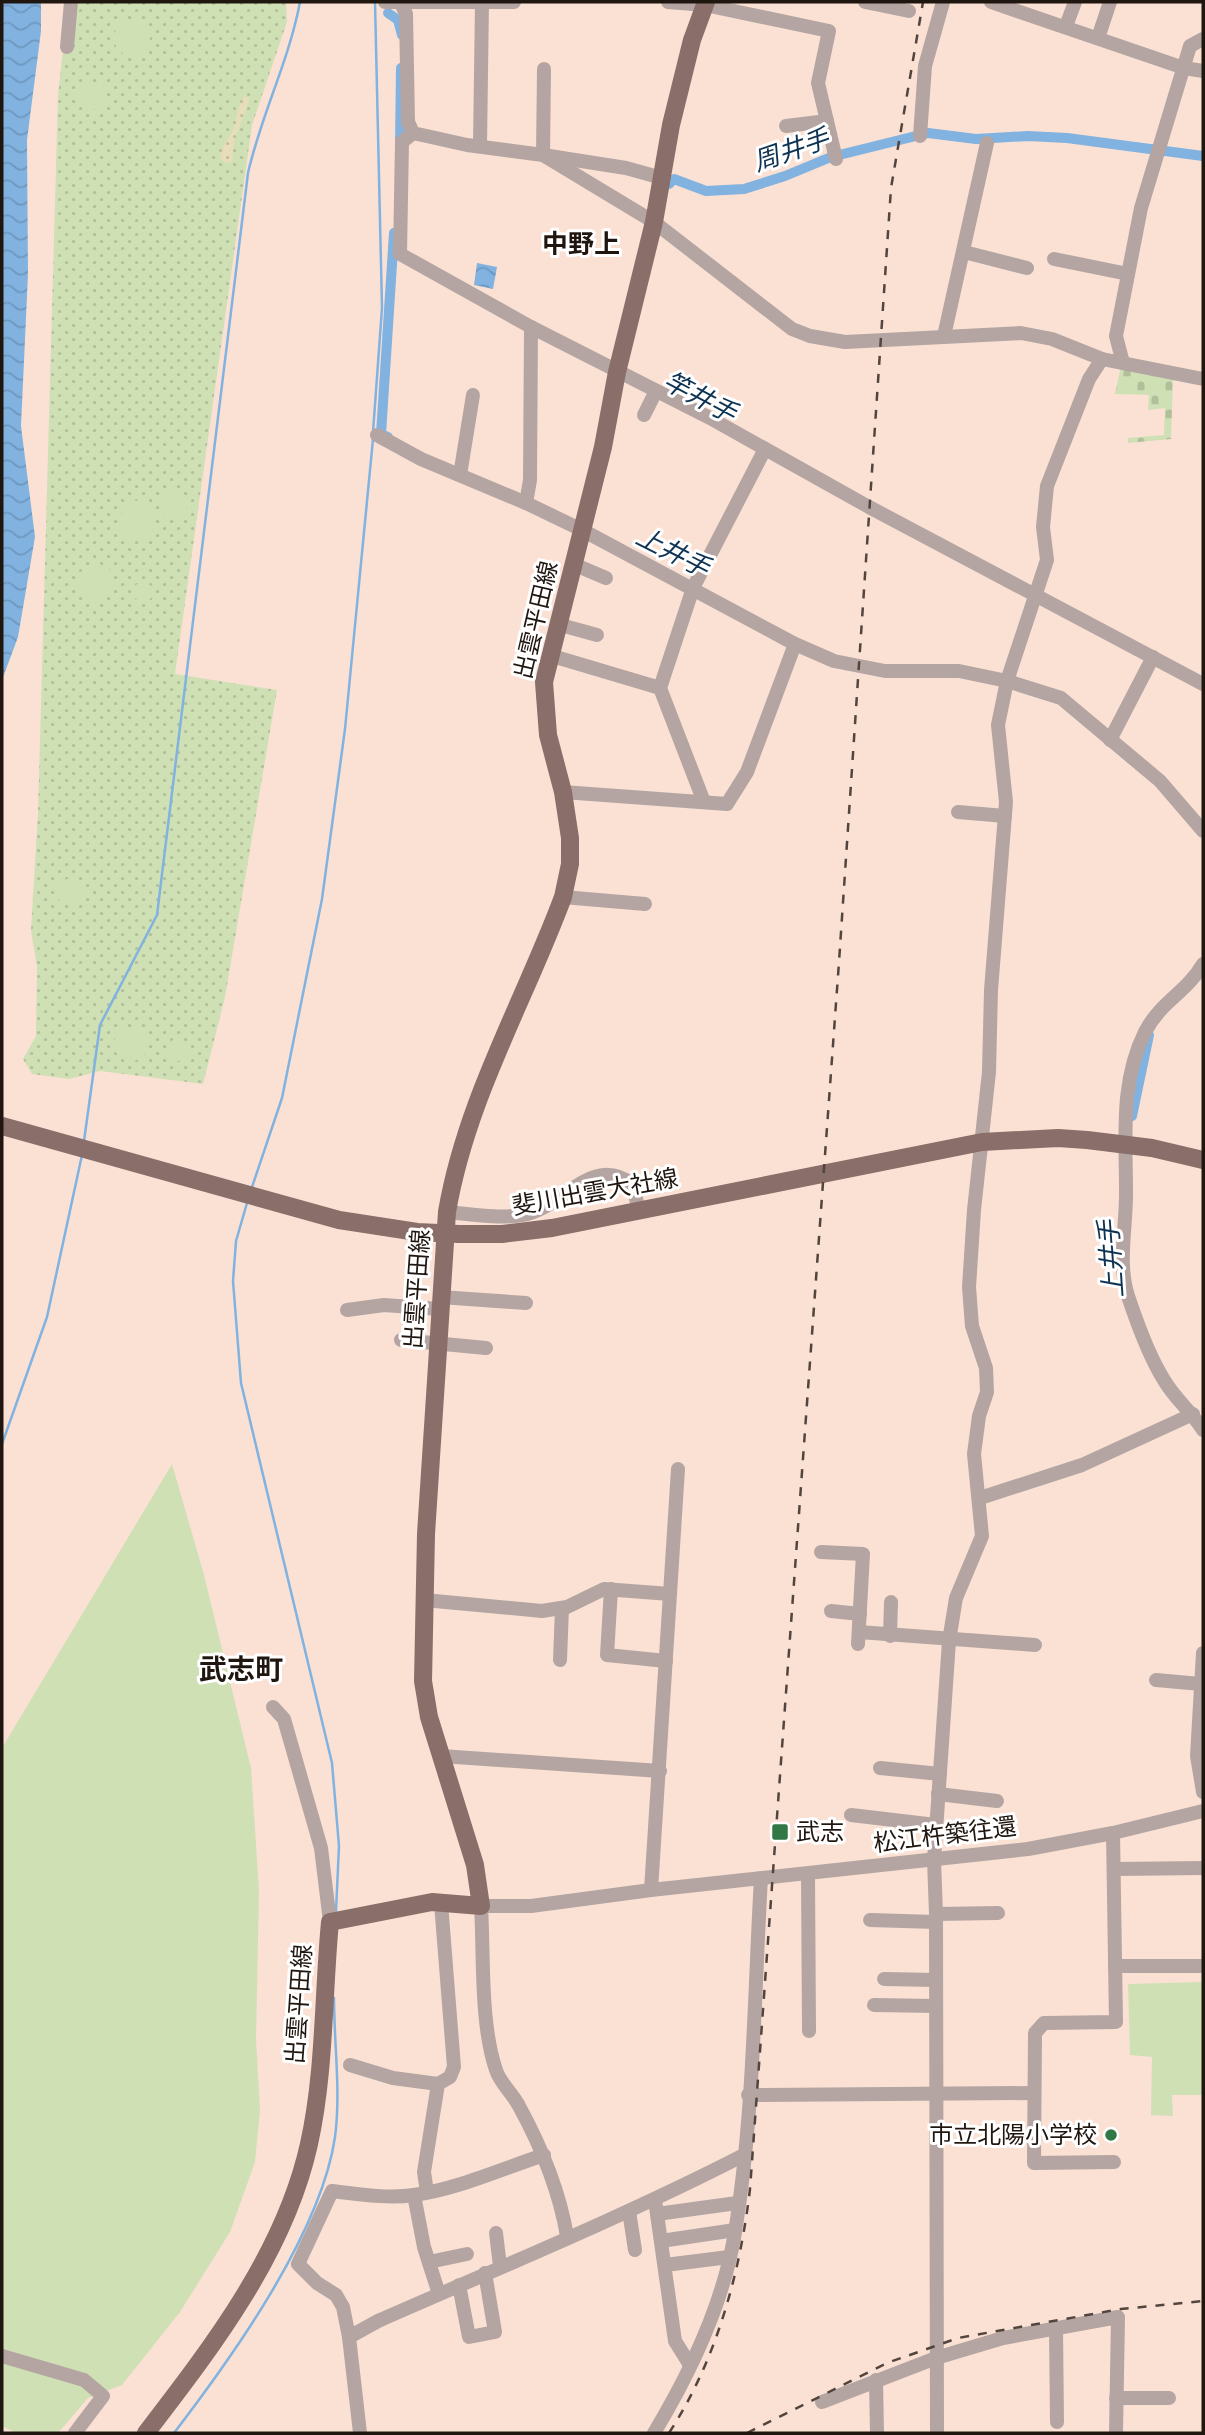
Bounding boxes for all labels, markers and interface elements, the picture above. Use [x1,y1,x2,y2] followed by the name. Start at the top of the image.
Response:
[749,122,835,177] water label: 周井手
[542,228,620,259] district label: 中野上
[659,365,744,429] water label: 竿井手
[631,520,717,584] water label: 上井手
[507,558,562,681] street label: 出雲平田線
[509,1162,680,1219] street label: 斐川出雲大社線
[1092,1217,1129,1299] water label: 上井手
[397,1228,434,1350] street label: 出雲平田線
[199,1652,283,1685] district label: 武志町
[872,1810,1018,1857] street label: 松江杵築往還
[796,1816,844,1845] place label: 武志
[770,1822,790,1842] marker: 武志
[279,1943,316,2065] street label: 出雲平田線
[929,2119,1097,2148] place label: 市立北陽小学校
[1103,2127,1119,2143] marker: 市立北陽小学校

